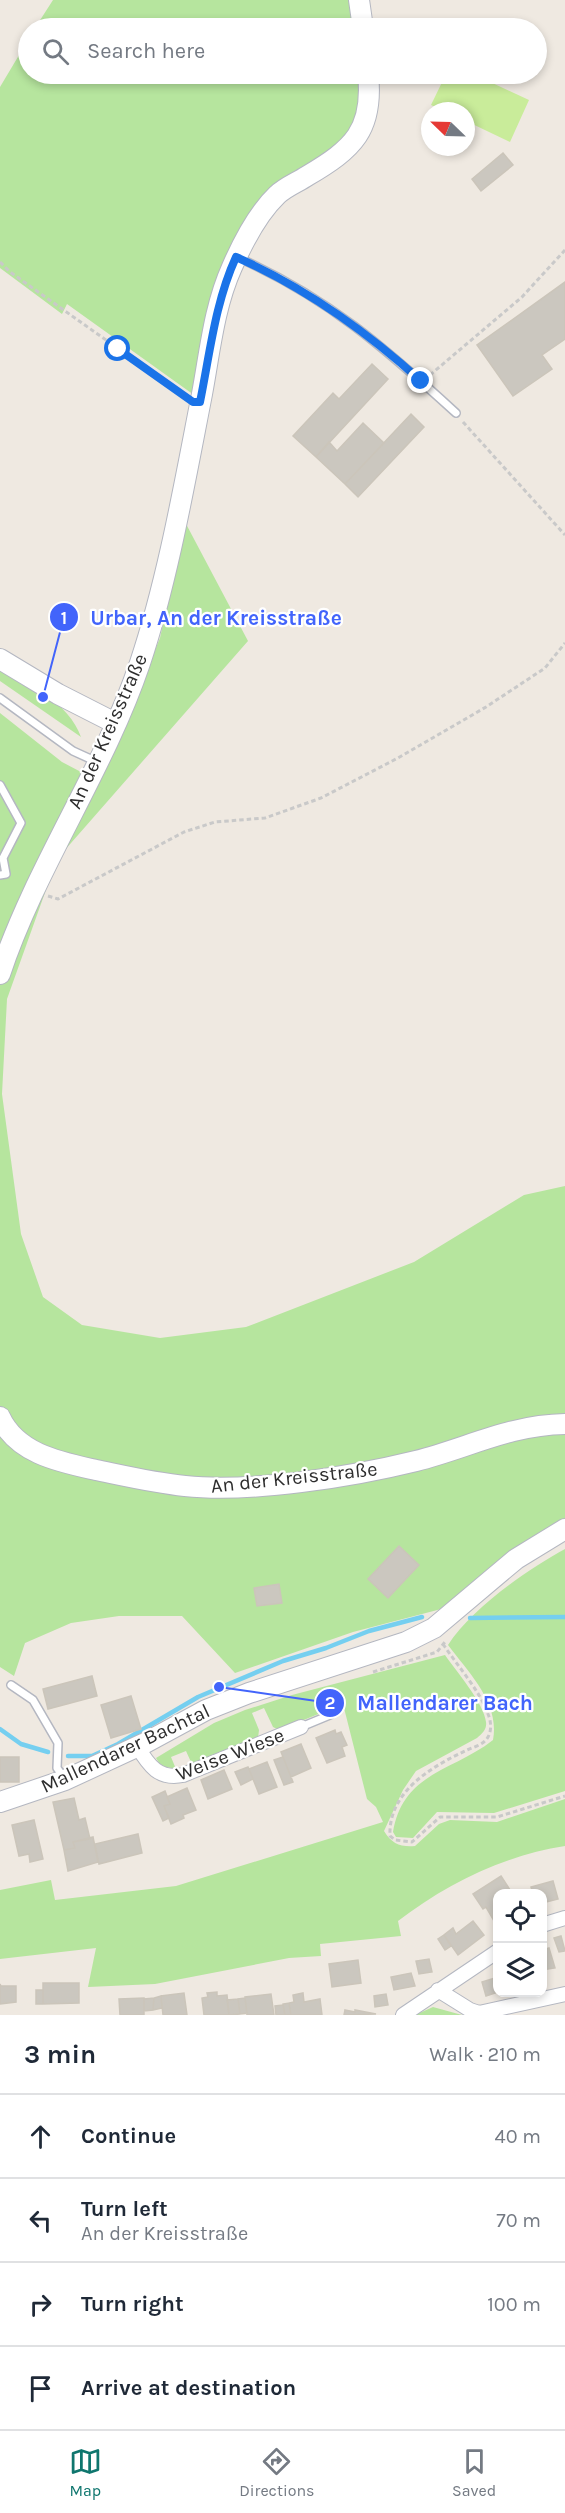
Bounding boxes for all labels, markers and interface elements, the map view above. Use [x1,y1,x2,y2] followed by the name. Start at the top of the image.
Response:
[18,18,547,84] search box
[39,35,72,68] icon: search
[87,38,205,64] text: Search here
[421,102,475,156] north arrow
[104,335,130,361] route start
[407,367,433,393] route end
[49,598,354,637] callout: Urbar, An der Kreisstraße
[90,606,342,630] text: Urbar, An der Kreisstraße
[61,607,67,629] text: 1
[63,650,152,812] street label: An der Kreisstraße
[210,1457,378,1498] street label: An der Kreisstraße
[315,1683,544,1722] callout: Mallendarer Bach
[357,1691,533,1715] text: Mallendarer Bach
[325,1692,335,1714] text: 2
[37,1699,213,1798] street label: Mallendarer Bachtal
[173,1723,287,1786] street label: Weise Wiese
[493,1889,547,1997] map controls
[493,1889,547,1943] button: locate
[493,1943,547,1997] button: layers
[24,2039,96,2070] text: 3 min
[429,2043,541,2066] text: Walk · 210 m
[24,2120,57,2153] icon: ahead
[81,2123,176,2149] text: Continue
[495,2125,541,2148] text: 40 m
[81,2196,168,2222] text: Turn left
[24,2204,57,2237] icon: left
[496,2209,541,2232] text: 70 m
[81,2222,248,2245] text: An der Kreisstraße
[24,2288,57,2321] icon: right
[81,2291,184,2317] text: Turn right
[487,2293,541,2316] text: 100 m
[24,2372,57,2405] icon: arrive
[81,2375,296,2401] text: Arrive at destination
[69,2445,102,2500] tab: Map
[239,2445,314,2500] tab: Directions
[452,2445,496,2500] tab: Saved

